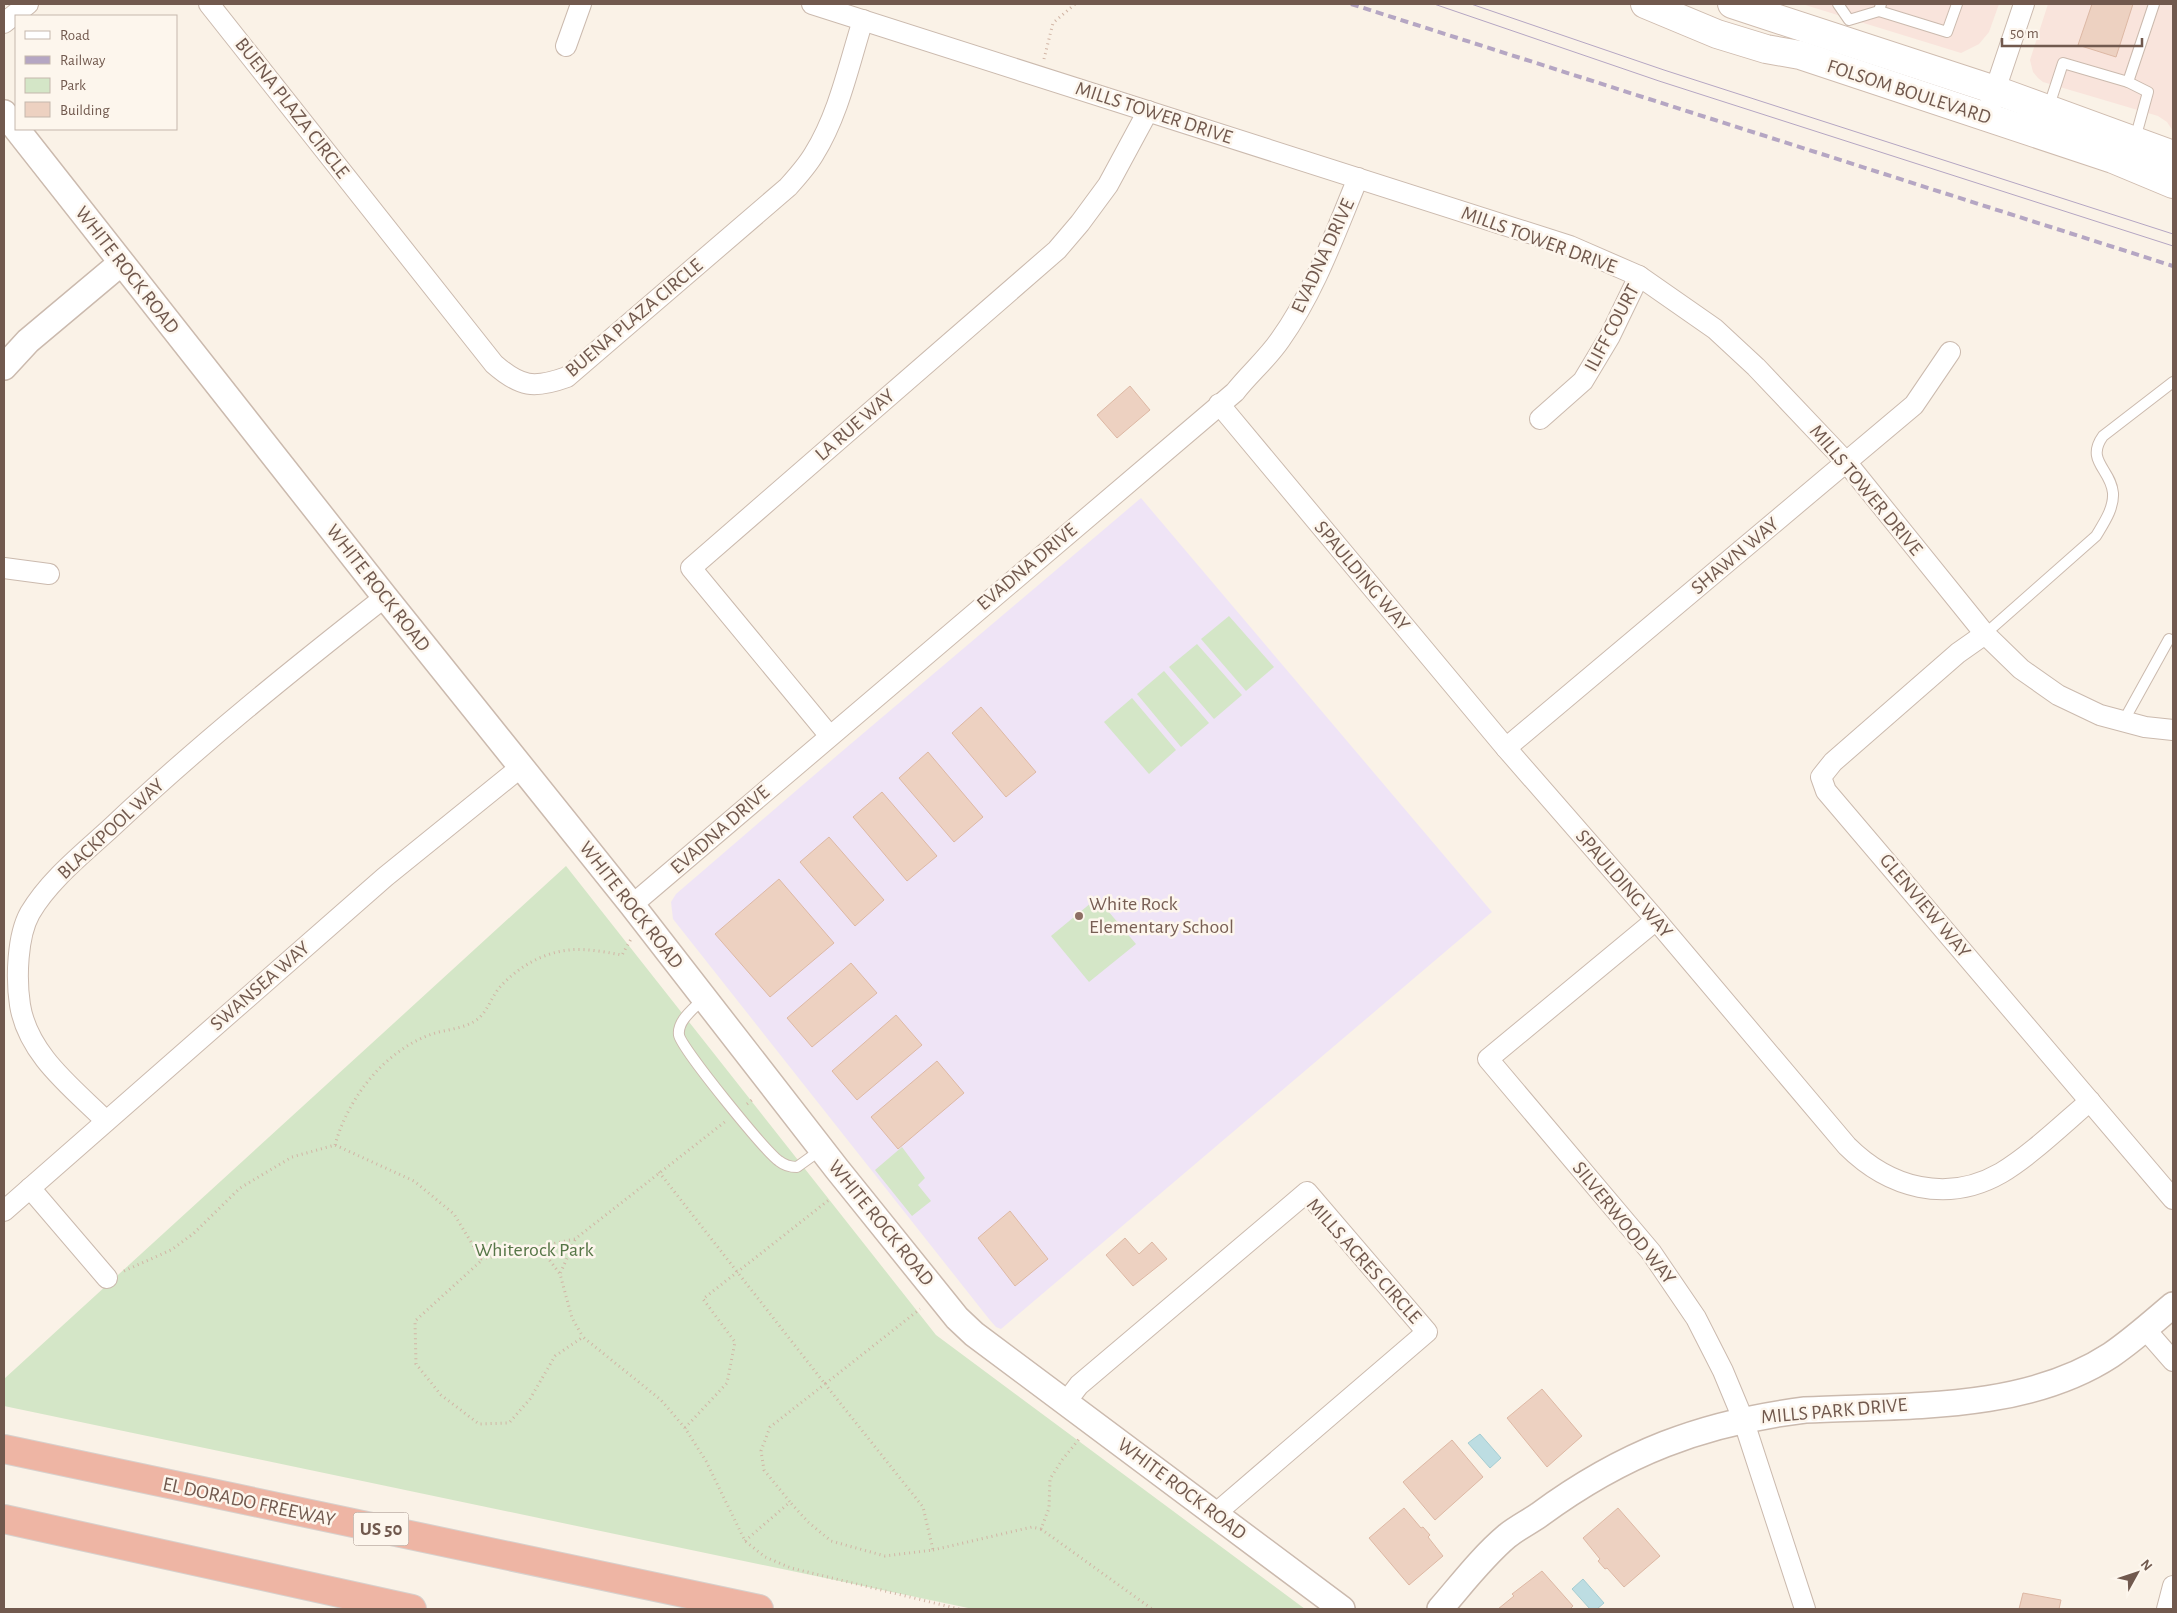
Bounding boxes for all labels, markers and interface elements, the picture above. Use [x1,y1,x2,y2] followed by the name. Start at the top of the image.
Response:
[15,15,178,130] legend
[2002,15,2142,47] scale bar
[2010,26,2039,41] text: 50 m
[60,28,90,43] text: Road
[231,34,353,182] street label: BUENA PLAZA CIRCLE
[60,53,106,68] text: Railway
[1824,56,1994,128] street label: FOLSOM BOULEVARD
[60,78,86,93] text: Park
[1073,78,1235,148] street label: MILLS TOWER DRIVE
[60,103,110,118] text: Building
[1288,196,1358,316] street label: EVADNA DRIVE
[71,203,183,337] street label: WHITE ROCK ROAD
[1459,203,1620,278] street label: MILLS TOWER DRIVE
[562,255,707,381] street label: BUENA PLAZA CIRCLE
[1581,281,1643,375] street label: ILIFF COURT
[811,385,899,465] street label: LA RUE WAY
[1806,421,1927,559] street label: MILLS TOWER DRIVE
[1687,513,1783,598] street label: SHAWN WAY
[1311,517,1414,635] street label: SPAULDING WAY
[973,519,1081,614] street label: EVADNA DRIVE
[322,521,434,655] street label: WHITE ROCK ROAD
[54,774,168,883] street label: BLACKPOOL WAY
[667,782,773,878] street label: EVADNA DRIVE
[1572,826,1677,942] street label: SPAULDING WAY
[575,838,687,972] street label: WHITE ROCK ROAD
[1876,850,1974,962] street label: GLENVIEW WAY
[1089,894,1234,937] place label: White Rock Elementary School
[1073,910,1085,922] marker: White Rock Elementary School
[206,937,314,1034] street label: SWANSEA WAY
[824,1156,938,1290] street label: WHITE ROCK ROAD
[1569,1158,1680,1288] street label: SILVERWOOD WAY
[1303,1195,1425,1328] street label: MILLS ACRES CIRCLE
[474,1240,594,1260] park label: Whiterock Park
[1760,1395,1908,1427] street label: MILLS PARK DRIVE
[1114,1434,1250,1544] street label: WHITE ROCK ROAD
[161,1474,338,1530] street label: EL DORADO FREEWAY
[354,1512,408,1546] road number: US 50
[2112,1548,2162,1598] north arrow
[2138,1557,2155,1574] text: N

